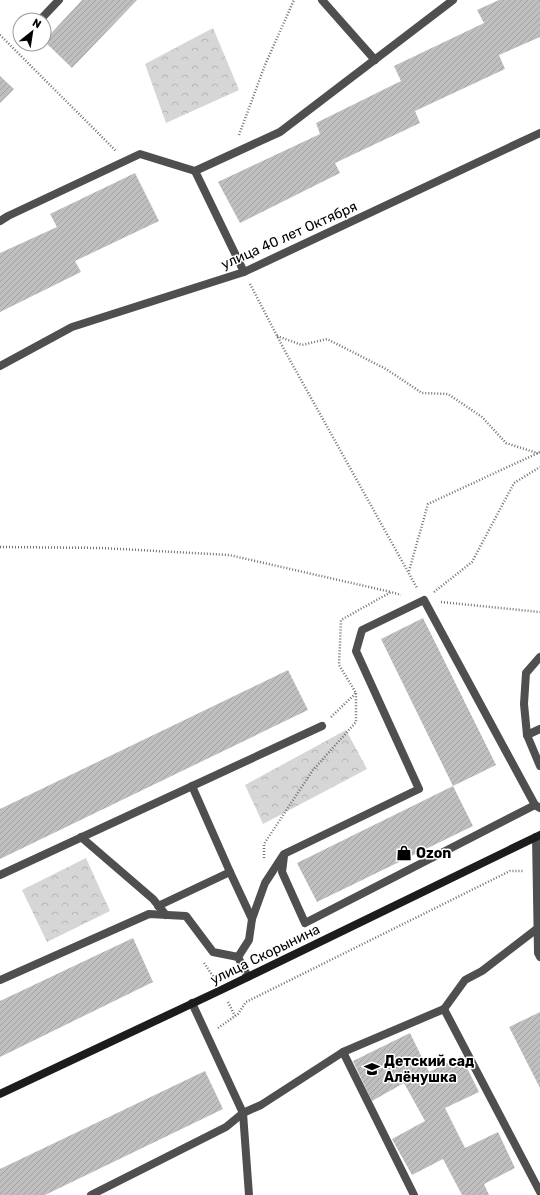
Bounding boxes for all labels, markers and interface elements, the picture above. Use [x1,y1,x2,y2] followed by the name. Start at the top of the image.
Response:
[12,12,52,52] north arrow
[30,16,43,31] text: N
[219,198,360,273] street label: улица 40 лет Октября
[395,844,413,862] shop icon: Ozon
[416,845,451,862] place label: Ozon
[208,921,323,988] street label: улица Скорынина
[384,1053,474,1086] place label: Детский сад Алёнушка
[363,1060,381,1078] school or university icon: Детский сад Алёнушка

